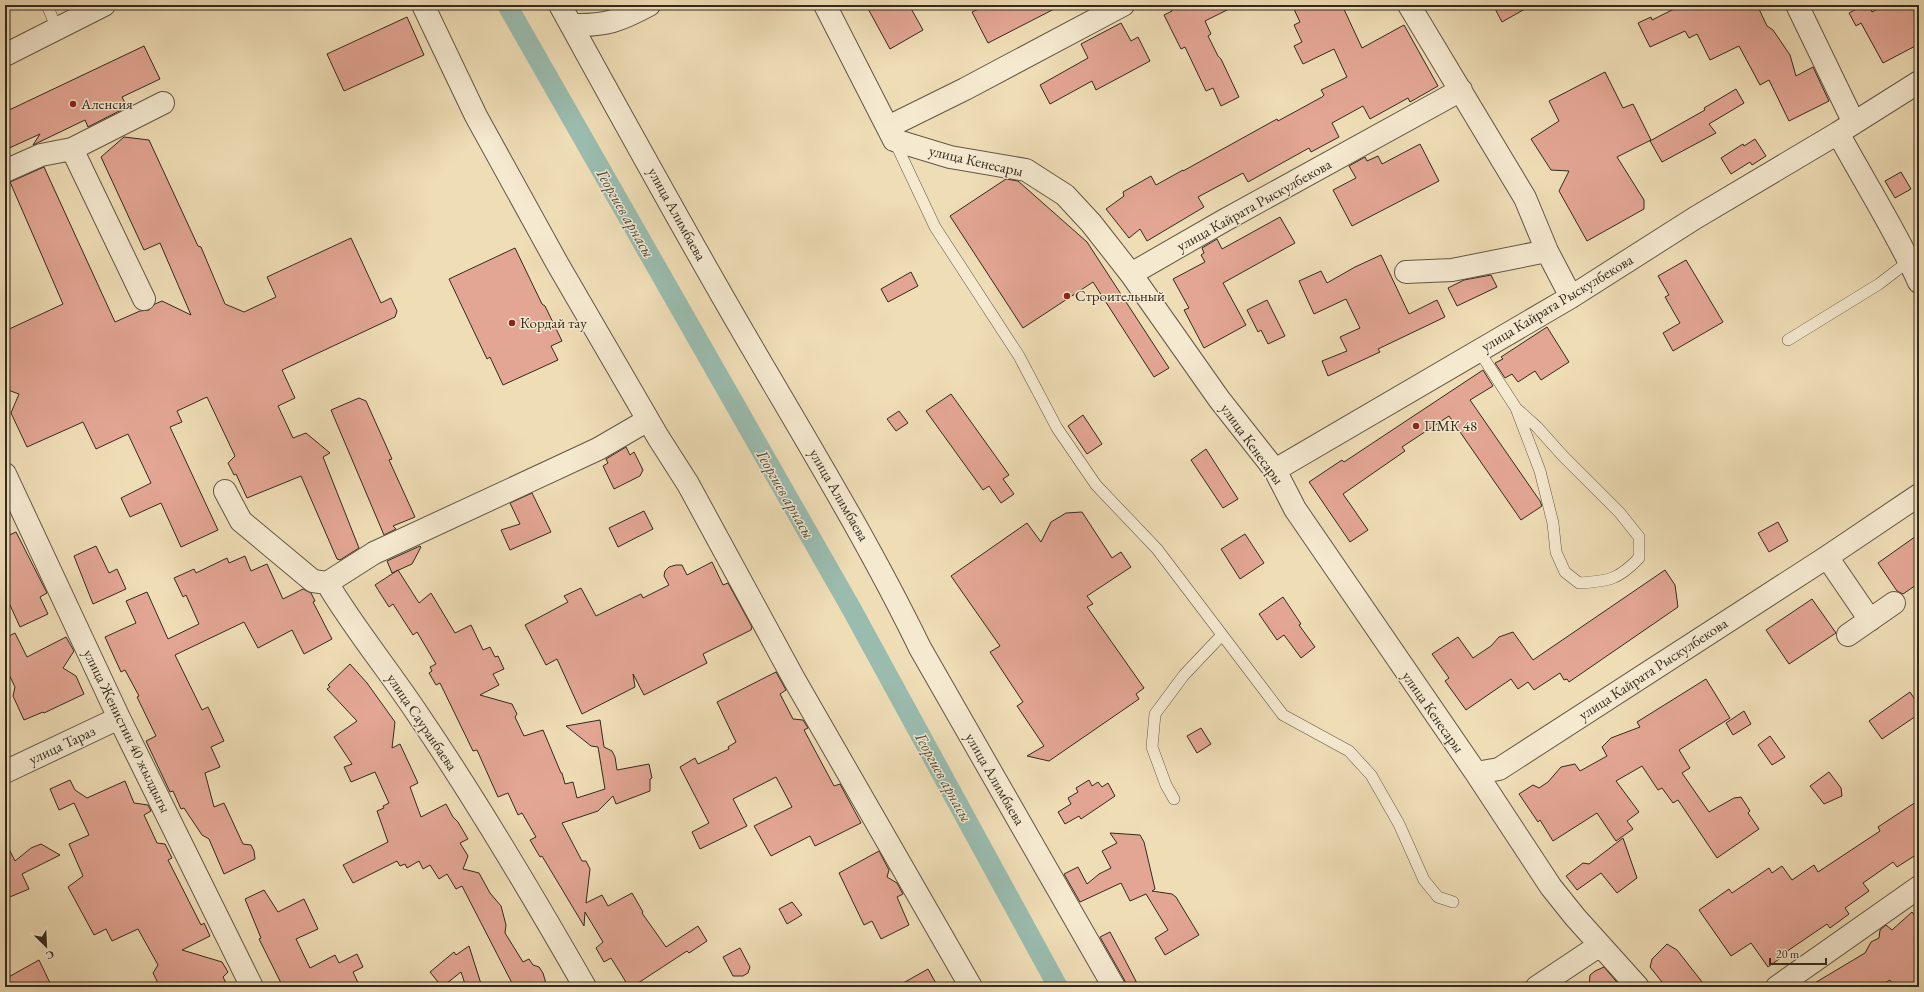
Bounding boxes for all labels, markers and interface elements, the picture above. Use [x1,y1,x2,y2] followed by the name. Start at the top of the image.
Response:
[80,94,133,113] place label: Аленсия
[68,99,78,109] marker: Аленсия
[927,140,1025,181] street label: улица Кенесары
[1173,154,1334,255] street label: улица Кайрата Рыскулбекова
[591,164,659,262] water label: Георгиев арнасы
[644,164,711,264] street label: улица Алимбаева
[1477,250,1636,356] street label: улица Кайрата Рыскулбекова
[1075,286,1165,305] place label: Строительный
[1062,291,1072,301] marker: Строительный
[520,313,587,332] place label: Кордай тау
[507,318,517,328] marker: Кордай тау
[1217,399,1288,488] street label: улица Кенесары
[1424,416,1477,435] place label: ПМК 48
[1411,421,1421,431] marker: ПМК 48
[751,445,819,543] water label: Георгиев арнасы
[805,445,874,544] street label: улица Алимбаева
[1575,613,1731,724] street label: улица Кайрата Рыскулбекова
[80,646,175,816] street label: улица Женистин 40 жылдыгы
[1398,667,1469,756] street label: улица Кенесары
[383,669,462,774] street label: улица Сауранбаева
[25,721,98,768] street label: улица Тараз
[910,728,977,826] water label: Георгиев арнасы
[961,729,1030,828] street label: улица Алимбаева
[26,926,66,966] north arrow
[1770,940,1826,966] scale bar
[1776,946,1800,962] text: 20 m
[43,947,56,963] text: С

